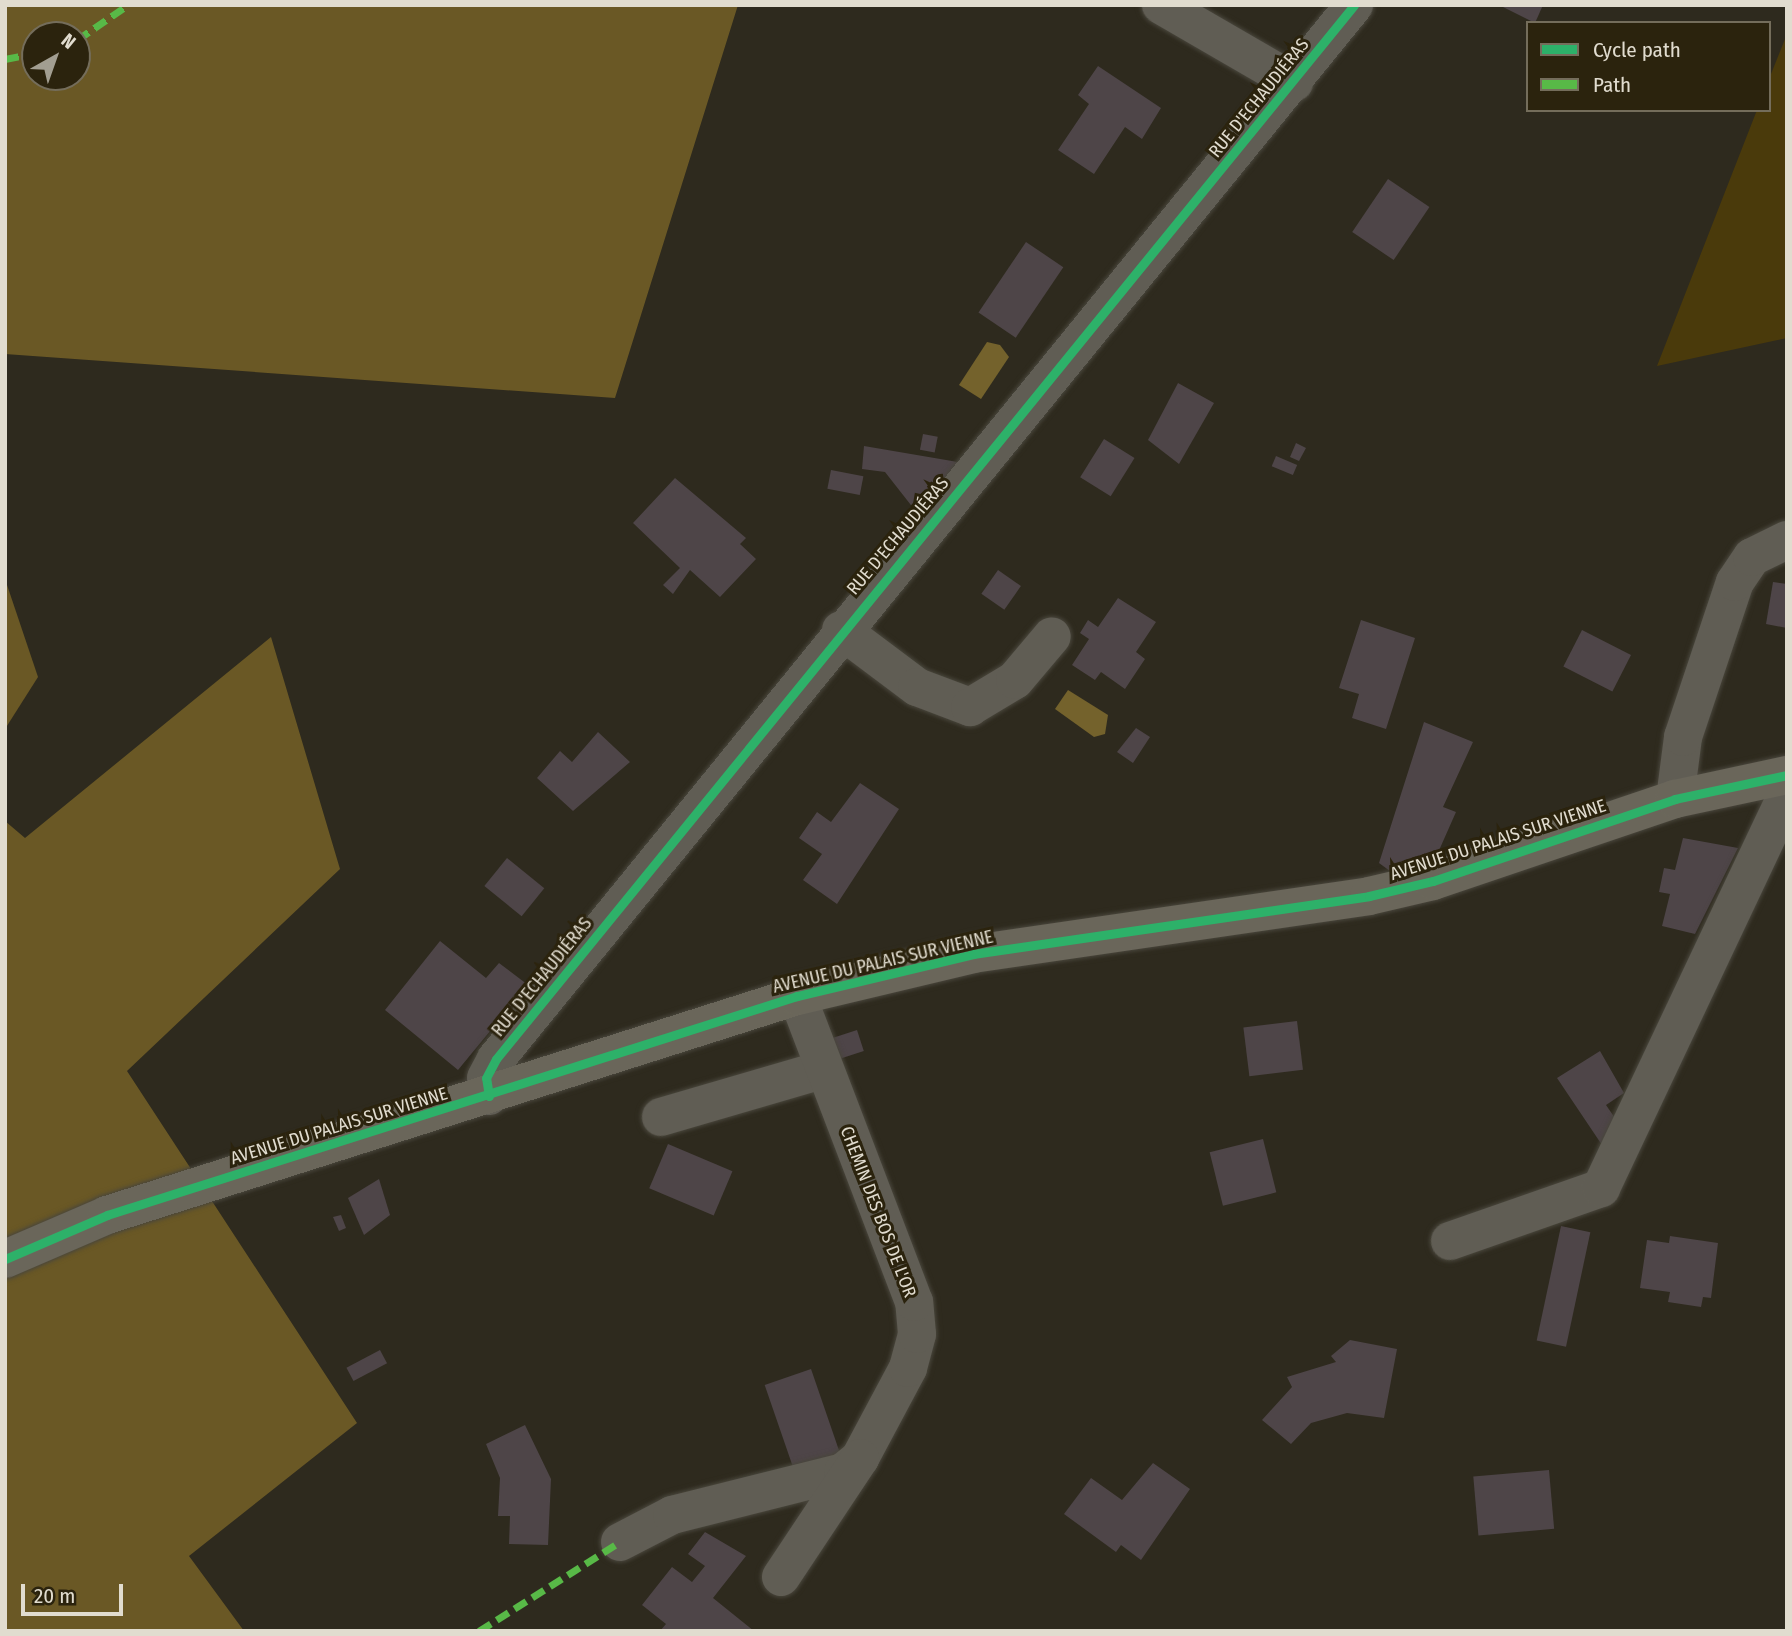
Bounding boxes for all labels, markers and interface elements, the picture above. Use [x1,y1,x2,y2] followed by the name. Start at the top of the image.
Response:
[21,21,91,91] north arrow
[1526,21,1771,112] legend
[57,29,80,54] text: N
[1204,34,1314,162] street label: RUE D'ECHAUDIÉRAS
[1593,37,1681,63] text: Cycle path
[1593,72,1631,98] text: Path
[842,473,954,599] street label: RUE D'ECHAUDIÉRAS
[1387,795,1609,885] street label: AVENUE DU PALAIS SUR VIENNE
[487,913,597,1041] street label: RUE D'ECHAUDIÉRAS
[771,926,995,998] street label: AVENUE DU PALAIS SUR VIENNE
[228,1083,450,1169] street label: AVENUE DU PALAIS SUR VIENNE
[835,1123,921,1301] street label: CHEMIN DES BOS DE L'OR
[24,1570,126,1614] scale bar
[34,1583,75,1609] text: 20 m

